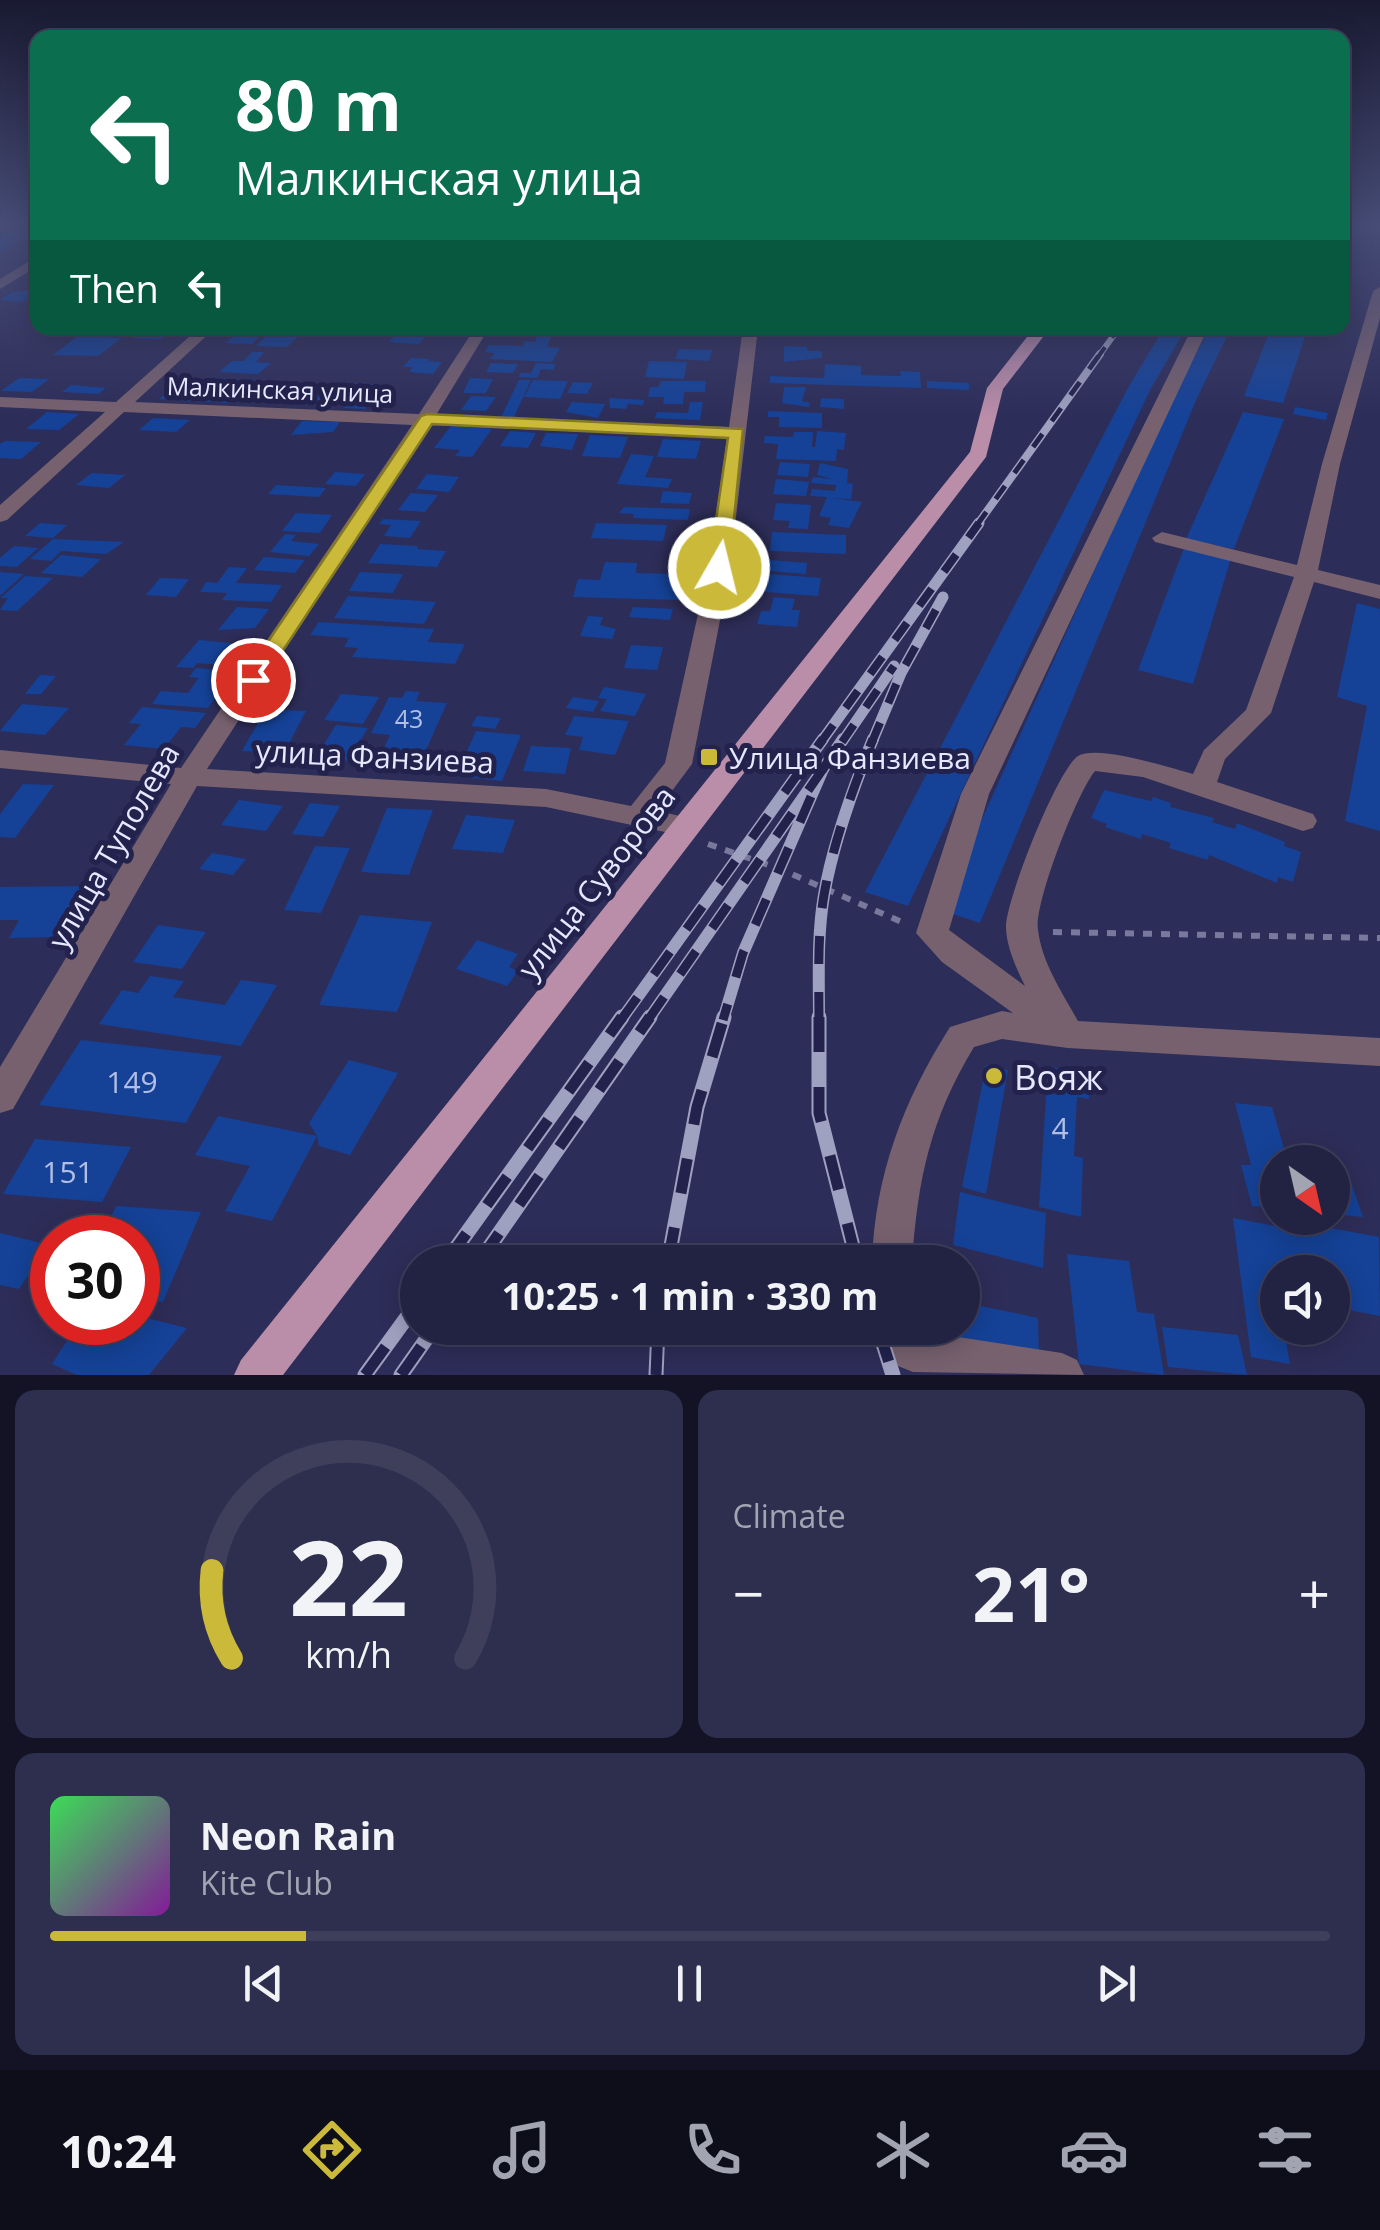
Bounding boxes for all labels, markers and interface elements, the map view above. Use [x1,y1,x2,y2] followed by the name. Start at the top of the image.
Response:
[235,56,402,152] text: 80 m
[70,70,200,200] icon: left
[235,147,643,208] text: Малкинская улица
[179,260,234,315] icon: left
[70,262,159,314] text: Then
[166,368,394,410] street label: Малкинская улица
[667,516,771,620] position arrow
[211,638,296,723] pin
[226,653,281,708] icon: arrive
[395,701,423,735] house number: 43
[255,729,495,783] street label: улица Фанзиева
[38,736,188,956] street label: улица Туполева
[729,737,971,778] place label: Улица Фанзиева
[698,746,720,768] marker: Улица Фанзиева
[508,777,684,987] street label: улица Суворова
[1014,1053,1103,1100] place label: Вояж
[106,1061,158,1102] house number: 149
[983,1065,1005,1087] marker: Вояж
[1051,1107,1069,1148] house number: 4
[1260,1145,1350,1235] north arrow
[1260,1145,1350,1345] map controls
[42,1151,94,1192] house number: 151
[30,1215,160,1345] speed limit sign: 30
[1260,1255,1350,1345] button: sound
[502,1269,878,1321] text: 10:25 · 1 min · 330 m
[733,1494,846,1537] text: Climate
[289,1505,408,1646] text: 22
[972,1542,1090,1644] text: 21°
[733,1555,764,1630] text: −
[1299,1555,1330,1630] text: +
[305,1630,392,1678] text: km/h
[200,1809,396,1861] text: Neon Rain
[200,1861,333,1904] text: Kite Club
[236,1956,291,2011] icon: previous
[662,1956,717,2011] icon: pause
[1089,1956,1144,2011] icon: next
[297,2115,367,2185] icon: directions
[487,2115,557,2185] icon: music
[678,2115,748,2185] icon: phone
[868,2115,938,2185] icon: climate
[1059,2115,1129,2185] icon: car
[1250,2115,1320,2185] icon: filters
[60,2120,176,2181] text: 10:24

